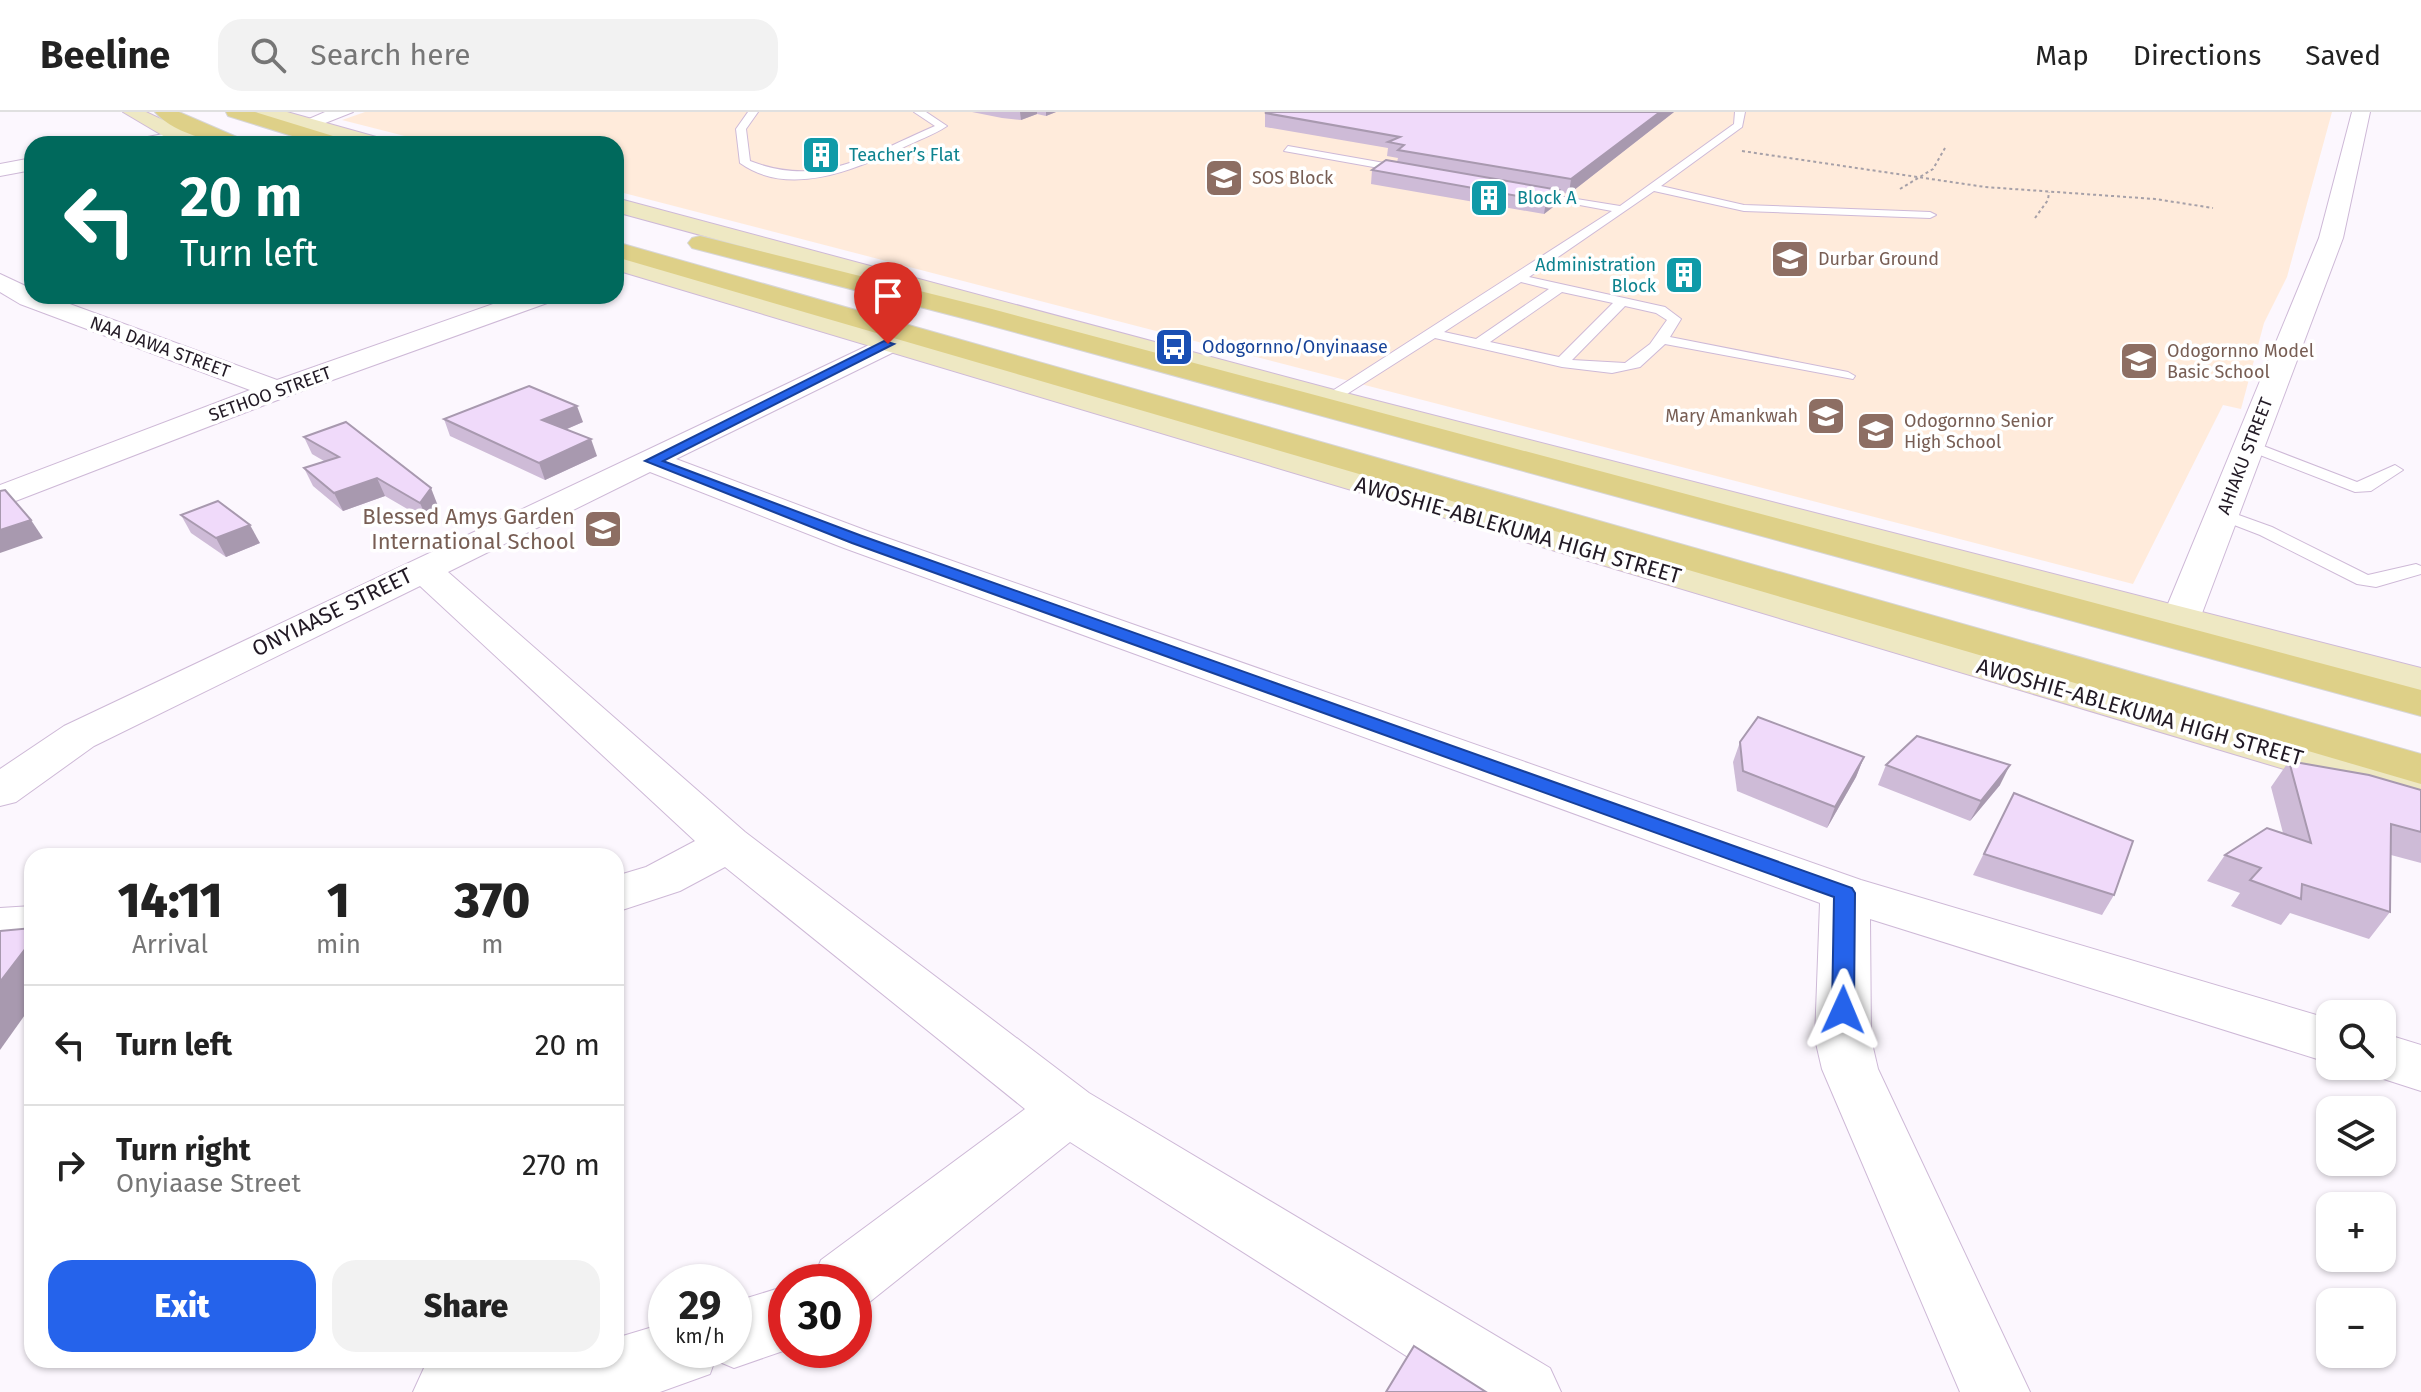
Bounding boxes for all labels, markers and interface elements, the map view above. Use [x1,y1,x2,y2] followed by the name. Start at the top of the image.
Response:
[218,19,778,91] search box
[40,32,170,78] text: Beeline
[246,33,290,77] icon: search
[310,37,471,73] text: Search here
[2035,39,2089,72] text: Map
[2133,39,2261,72] text: Directions
[2305,39,2381,72] text: Saved
[800,134,842,176] building icon: Teacher’s Flat
[849,144,960,166] place label: Teacher’s Flat
[1203,157,1245,199] school or university icon: SOS Block
[180,164,302,231] text: 20 m
[1252,167,1334,189] place label: SOS Block
[48,168,152,272] icon: left
[1468,177,1510,219] building icon: Block A
[1517,187,1577,209] place label: Block A
[180,232,318,276] text: Turn left
[1769,238,1811,280] school or university icon: Durbar Ground
[1818,248,1939,270] place label: Durbar Ground
[1535,254,1657,297] place label: Administration Block
[1663,254,1705,296] building icon: Administration Block
[854,262,922,344] pin
[866,274,910,318] icon: arrive
[87,311,234,383] street label: NAA DAWA STREET
[1153,326,1195,368] bus stop icon: Odogornno/Onyinaase
[1202,336,1388,358] place label: Odogornno/Onyinaase
[2118,340,2160,382] school or university icon: Odogornno Model Basic School
[2167,340,2314,383] place label: Odogornno Model Basic School
[206,361,335,426] street label: SETHOO STREET
[2213,394,2278,518] street label: AHIAKU STREET
[1805,395,1847,437] school or university icon: Mary Amankwah
[1665,405,1798,427] place label: Mary Amankwah
[1855,410,1897,452] school or university icon: Odogornno Senior High School
[1904,410,2053,453] place label: Odogornno Senior High School
[1352,470,1685,590] street label: AWOSHIE-ABLEKUMA HIGH STREET
[362,503,575,555] place label: Blessed Amys Garden International School
[582,508,624,550] school or university icon: Blessed Amys Garden International School
[248,561,417,662] street label: ONYIAASE STREET
[1974,652,2307,772] street label: AWOSHIE-ABLEKUMA HIGH STREET
[118,872,222,930] text: 14:11
[327,872,350,930] text: 1
[455,872,530,930] text: 370
[132,929,208,960] text: Arrival
[316,929,361,960] text: min
[481,929,504,960] text: m
[1801,968,1885,1052] position arrow
[2316,1000,2396,1368] map controls
[2316,1000,2396,1080] button: search
[48,1023,92,1067] icon: left
[116,1027,232,1063] text: Turn left
[535,1027,600,1063] text: 20 m
[2316,1096,2396,1176] button: layers
[116,1132,251,1168] text: Turn right
[48,1143,92,1187] icon: right
[522,1147,600,1183] text: 270 m
[116,1168,301,1199] text: Onyiaase Street
[2316,1192,2396,1272] button: +
[48,1260,316,1352] button: Exit
[332,1260,600,1352] button: Share
[768,1264,872,1368] speed limit sign: 30
[679,1282,721,1330] text: 29
[2316,1288,2396,1368] button: −
[675,1324,725,1348] text: km/h

